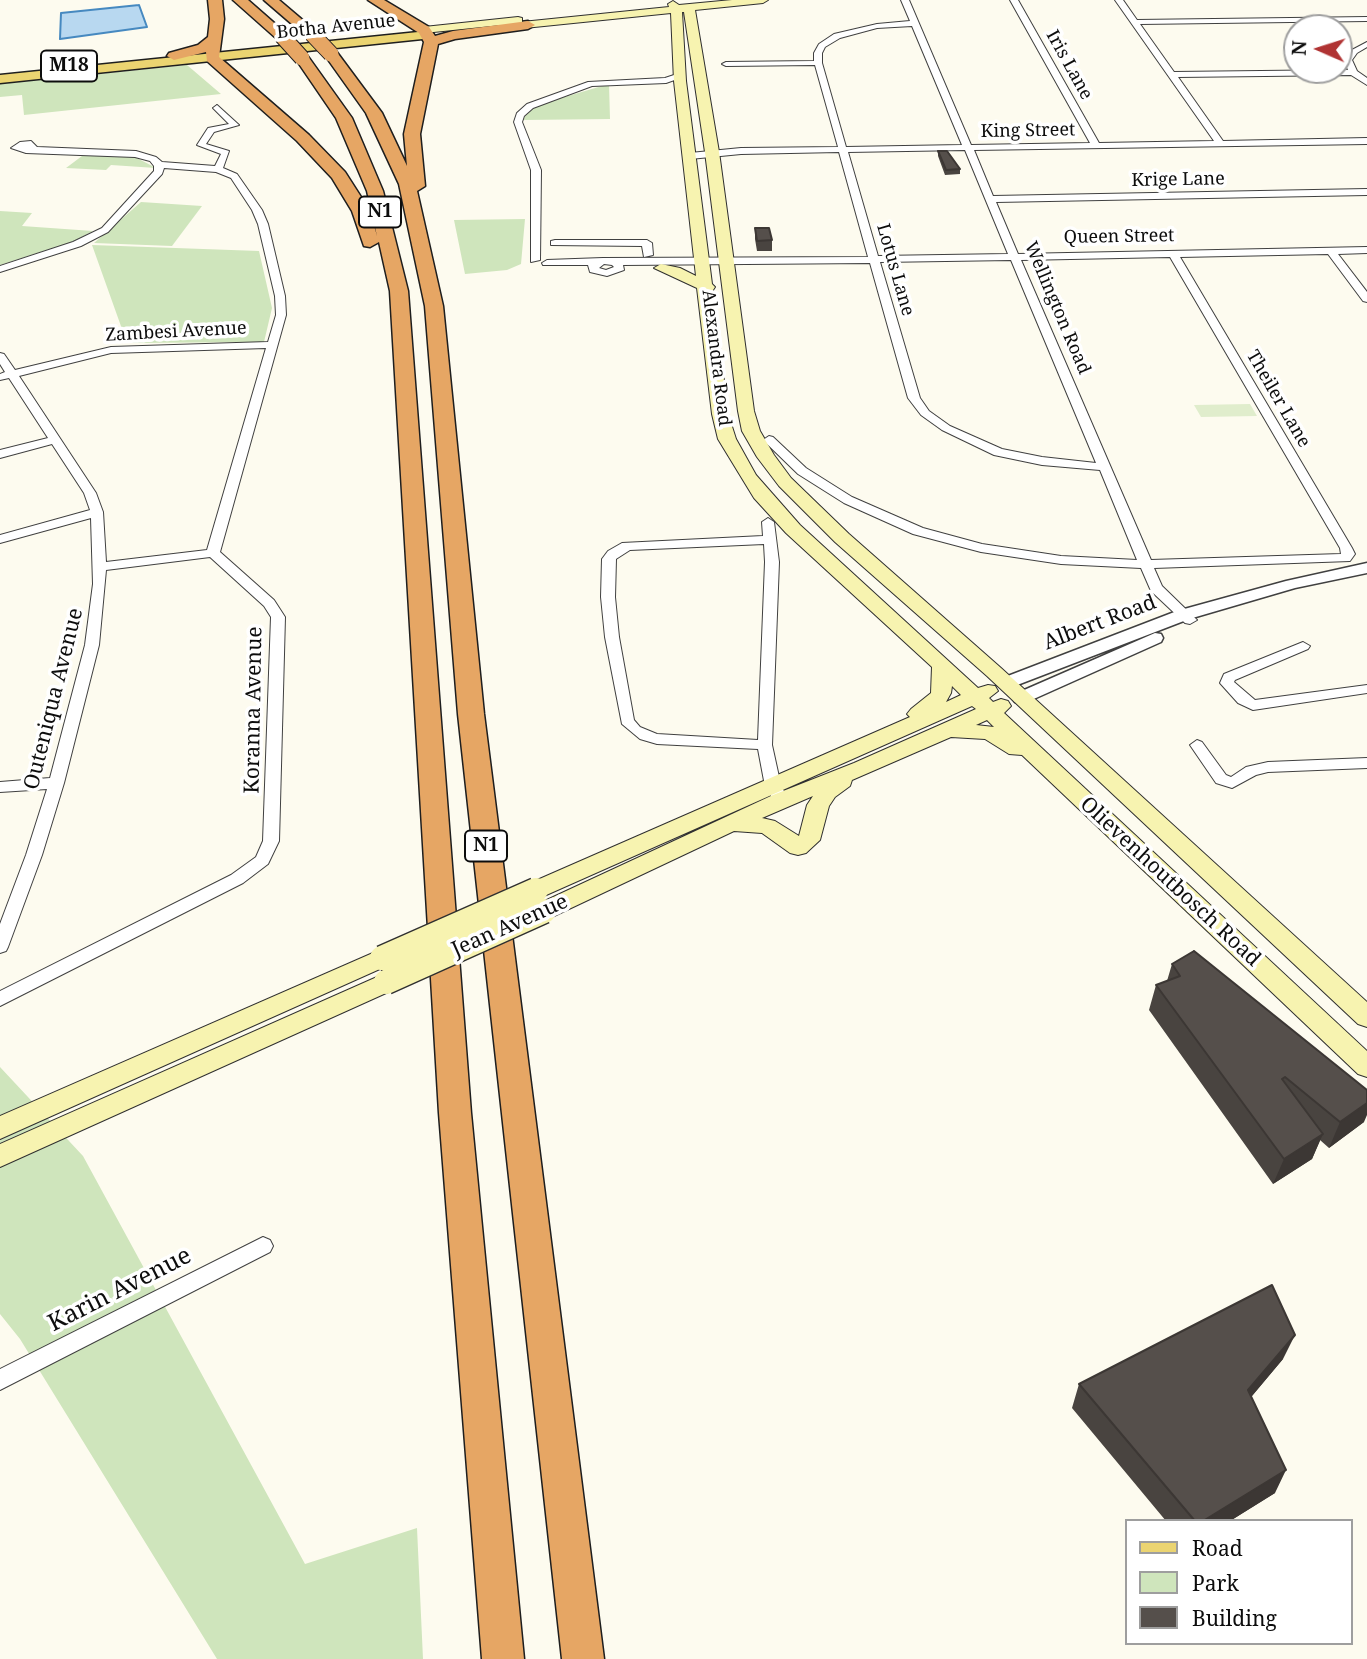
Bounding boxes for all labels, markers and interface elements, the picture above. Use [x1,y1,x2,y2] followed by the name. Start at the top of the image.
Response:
[276,10,396,44] street label: Botha Avenue
[1283,14,1353,84] north arrow
[1041,26,1097,104] street label: Iris Lane
[1286,40,1312,56] text: N
[41,50,97,82] road number: M18
[981,119,1075,143] street label: King Street
[1131,168,1225,192] street label: Krige Lane
[359,196,401,228] road number: N1
[872,221,918,319] street label: Lotus Lane
[1064,225,1174,249] street label: Queen Street
[1019,238,1095,378] street label: Wellington Road
[697,288,735,428] street label: Alexandra Road
[105,318,247,346] street label: Zambesi Avenue
[1241,346,1315,452] street label: Theiler Lane
[1040,590,1160,656] street label: Albert Road
[19,606,89,792] street label: Outeniqua Avenue
[240,626,268,794] street label: Koranna Avenue
[1075,792,1265,972] street label: Olievenhoutbosch Road
[465,831,507,862] road number: N1
[448,889,572,963] street label: Jean Avenue
[44,1242,196,1338] street label: Karin Avenue
[1126,1519,1353,1645] legend
[1192,1534,1243,1562] text: Road
[1192,1569,1239,1597] text: Park
[1192,1604,1277,1632] text: Building

